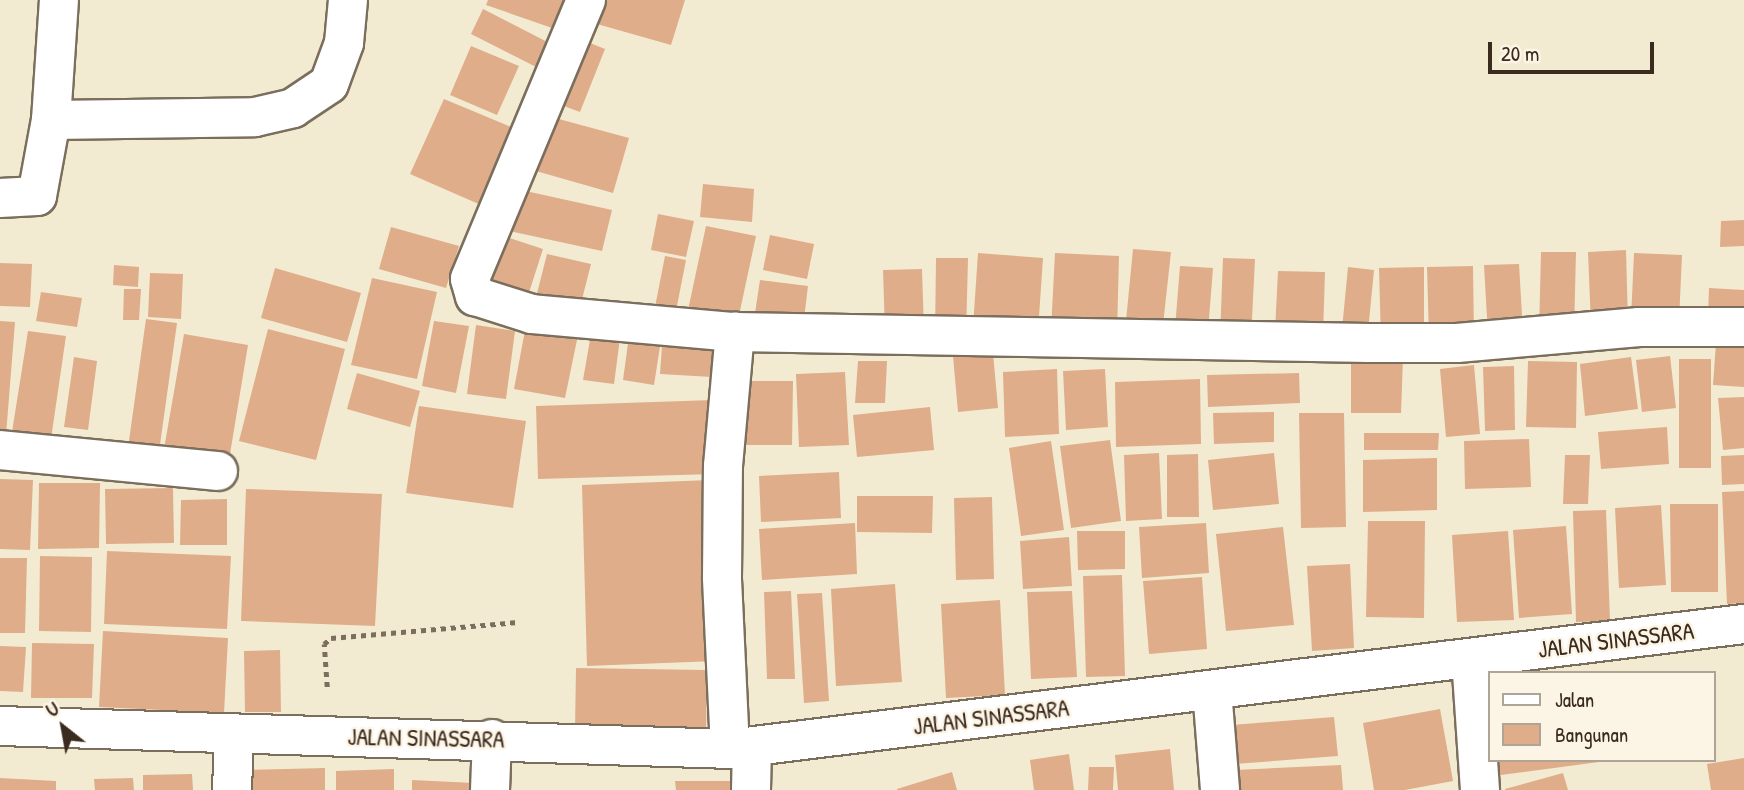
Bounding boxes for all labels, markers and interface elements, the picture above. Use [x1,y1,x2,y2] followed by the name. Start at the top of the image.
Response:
[1492,28,1658,72] scale bar
[1501,39,1539,68] text: 20 m
[1536,616,1696,664] street label: JALAN SINASSARA
[1488,671,1716,762] legend
[1555,685,1594,714] text: Jalan
[28,692,98,762] north arrow
[911,693,1071,741] street label: JALAN SINASSARA
[41,695,63,723] text: U
[1555,720,1628,749] text: Bangunan
[347,722,505,754] street label: JALAN SINASSARA

